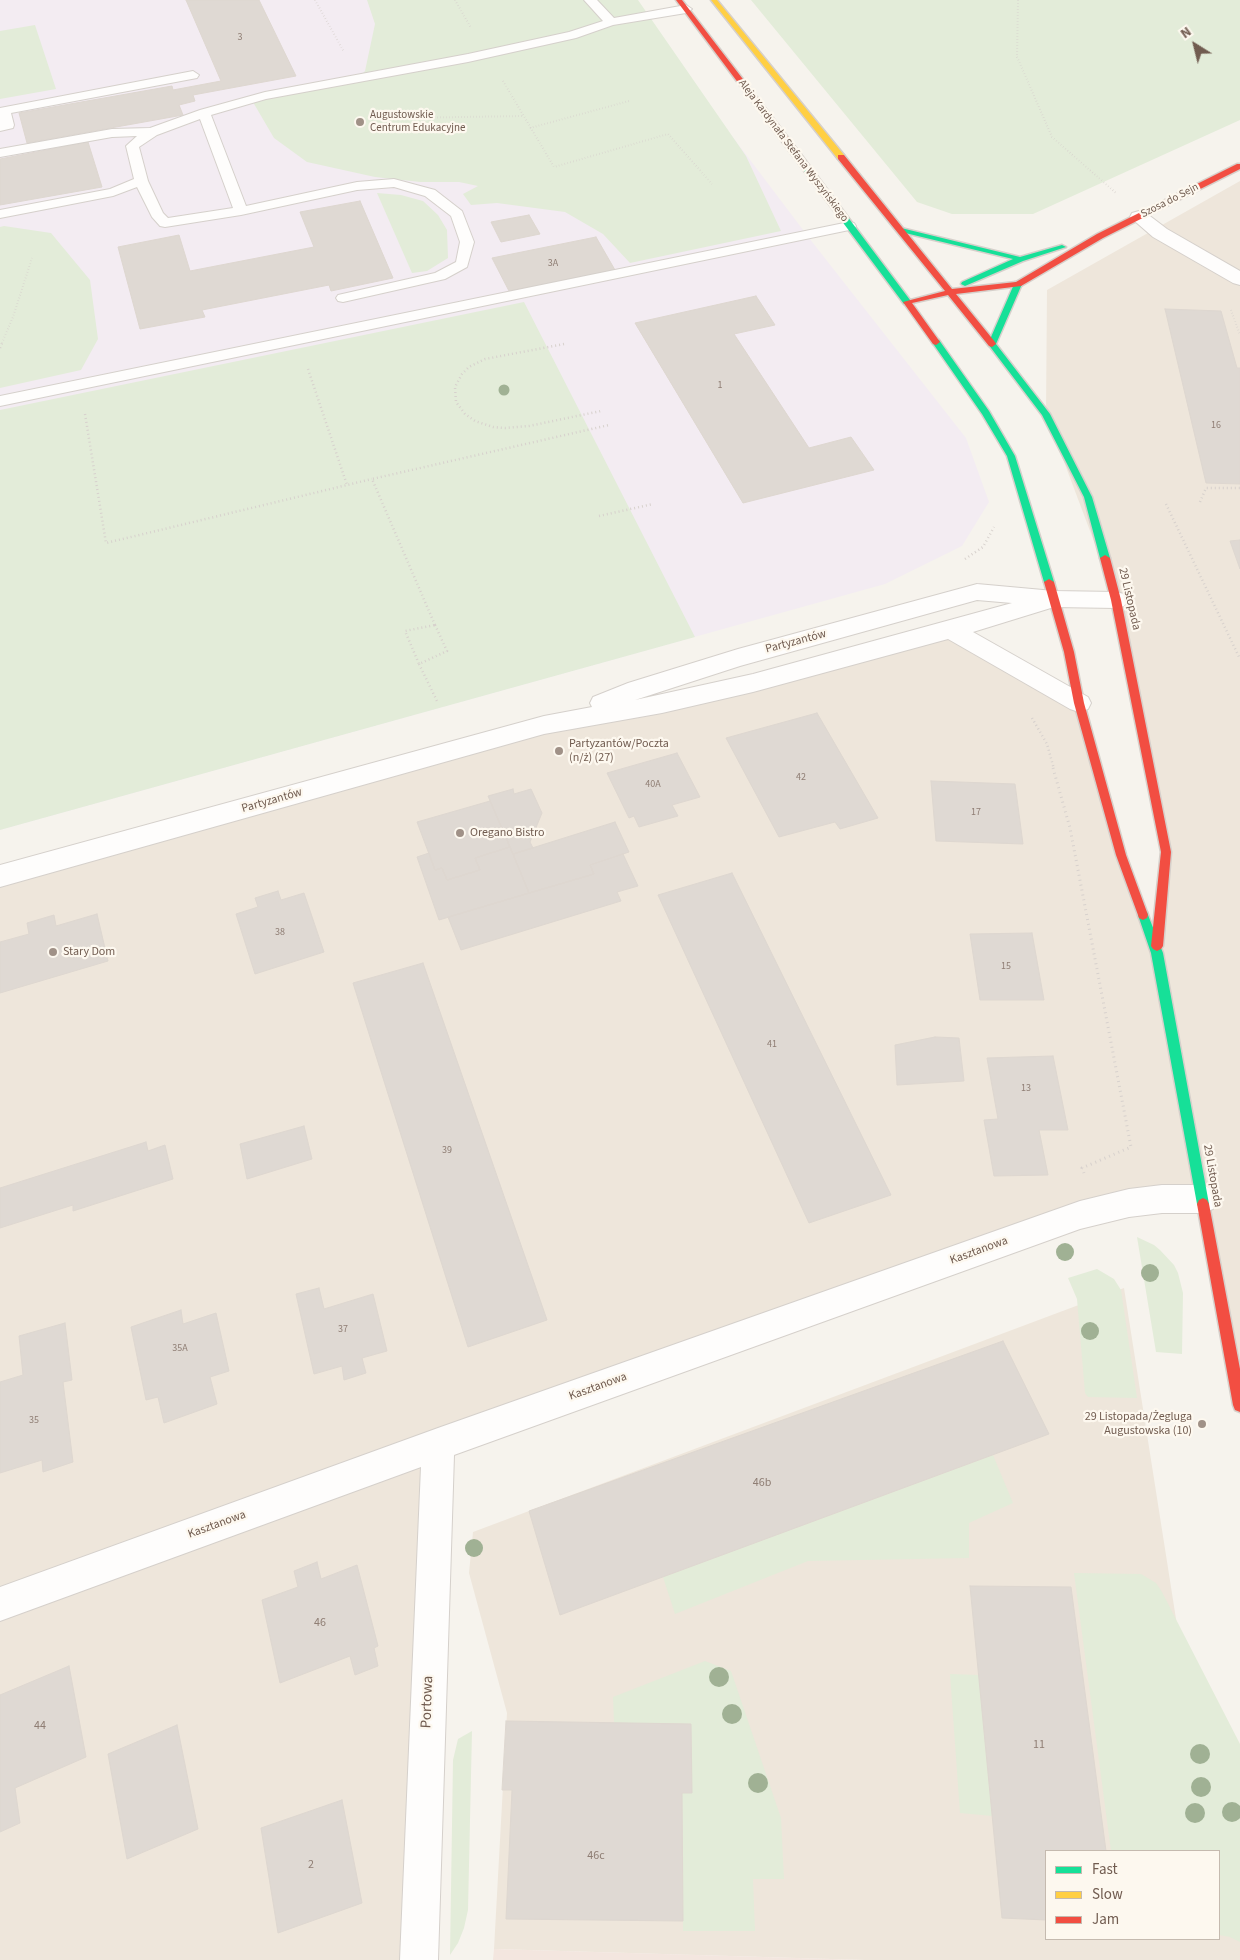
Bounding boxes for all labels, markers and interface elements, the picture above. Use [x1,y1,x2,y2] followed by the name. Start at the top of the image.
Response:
[1170,20,1220,70] north arrow
[1177,22,1196,44] text: N
[238,32,242,44] house number: 3
[735,77,851,225] street label: Aleja Kardynała Stefana Wyszyńskiego
[370,109,466,135] place label: Augustowskie Centrum Edukacyjne
[354,116,366,128] marker: Augustowskie Centrum Edukacyjne
[1139,181,1201,221] street label: Szosa do Sejn
[548,258,558,270] house number: 3A
[718,380,722,392] house number: 1
[1211,420,1221,432] house number: 16
[1115,566,1143,632] street label: 29 Listopada
[764,627,828,657] street label: Partyzantów
[569,737,669,765] place label: Partyzantów/Poczta (n/ż) (27)
[553,745,565,757] marker: Partyzantów/Poczta (n/ż) (27)
[796,772,806,784] house number: 42
[645,779,661,791] house number: 40A
[240,785,304,817] street label: Partyzantów
[971,807,981,819] house number: 17
[470,826,545,840] place label: Oregano Bistro
[454,827,466,839] marker: Oregano Bistro
[275,927,285,939] house number: 38
[63,945,115,959] place label: Stary Dom
[47,946,59,958] marker: Stary Dom
[1001,961,1011,973] house number: 15
[767,1039,777,1051] house number: 41
[1021,1083,1031,1095] house number: 13
[1199,1143,1225,1209] street label: 29 Listopada
[442,1145,452,1157] house number: 39
[948,1234,1010,1268] street label: Kasztanowa
[338,1324,348,1336] house number: 37
[172,1343,188,1355] house number: 35A
[567,1370,629,1404] street label: Kasztanowa
[1085,1410,1192,1438] place label: 29 Listopada/Żegluga Augustowska (10)
[29,1415,39,1427] house number: 35
[1196,1418,1208,1430] marker: 29 Listopada/Żegluga Augustowska (10)
[753,1476,771,1490] house number: 46b
[186,1508,248,1542] street label: Kasztanowa
[314,1616,326,1630] house number: 46
[418,1675,438,1729] street label: Portowa
[34,1719,46,1733] house number: 44
[1033,1738,1045,1752] house number: 11
[587,1849,605,1863] house number: 46c
[1045,1850,1220,1940] legend
[308,1858,314,1872] house number: 2
[1092,1859,1118,1880] text: Fast
[1092,1884,1123,1905] text: Slow
[1092,1909,1119,1930] text: Jam

